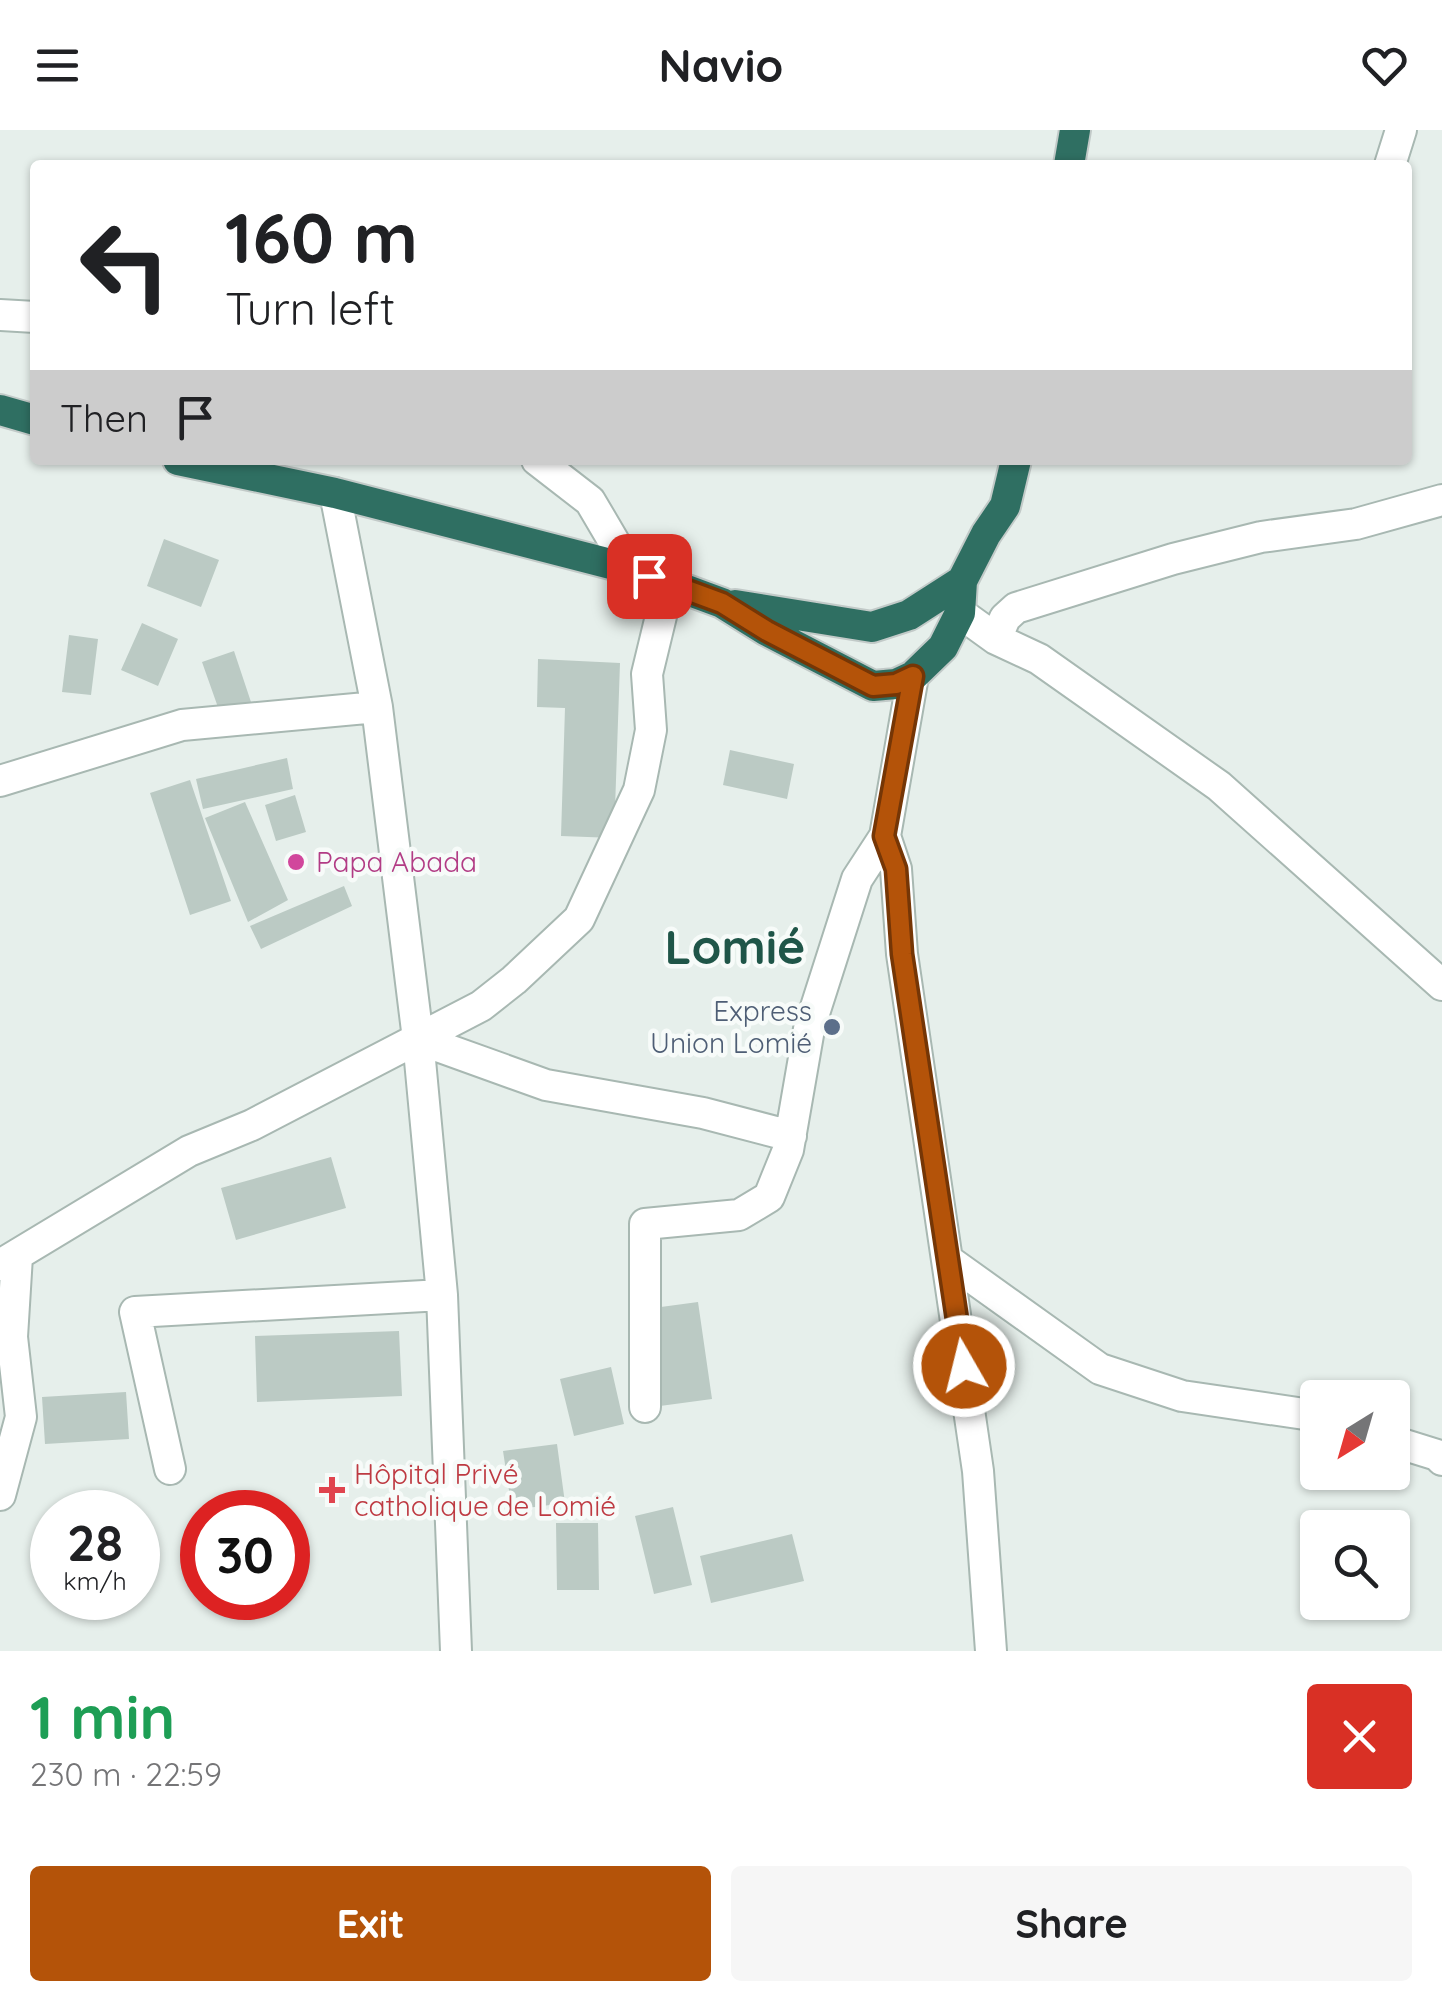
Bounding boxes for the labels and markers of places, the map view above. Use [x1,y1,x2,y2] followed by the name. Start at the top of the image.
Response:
[607,534,692,619] pin
[316,844,477,879] place label: Papa Abada
[285,851,307,873] marker: Papa Abada
[650,993,812,1060] place label: Express Union Lomié
[821,1016,843,1038] marker: Express Union Lomié
[354,1456,616,1523] place label: Hôpital Privé catholique de Lomié
[319,1477,345,1503] marker: Hôpital Privé catholique de Lomié

